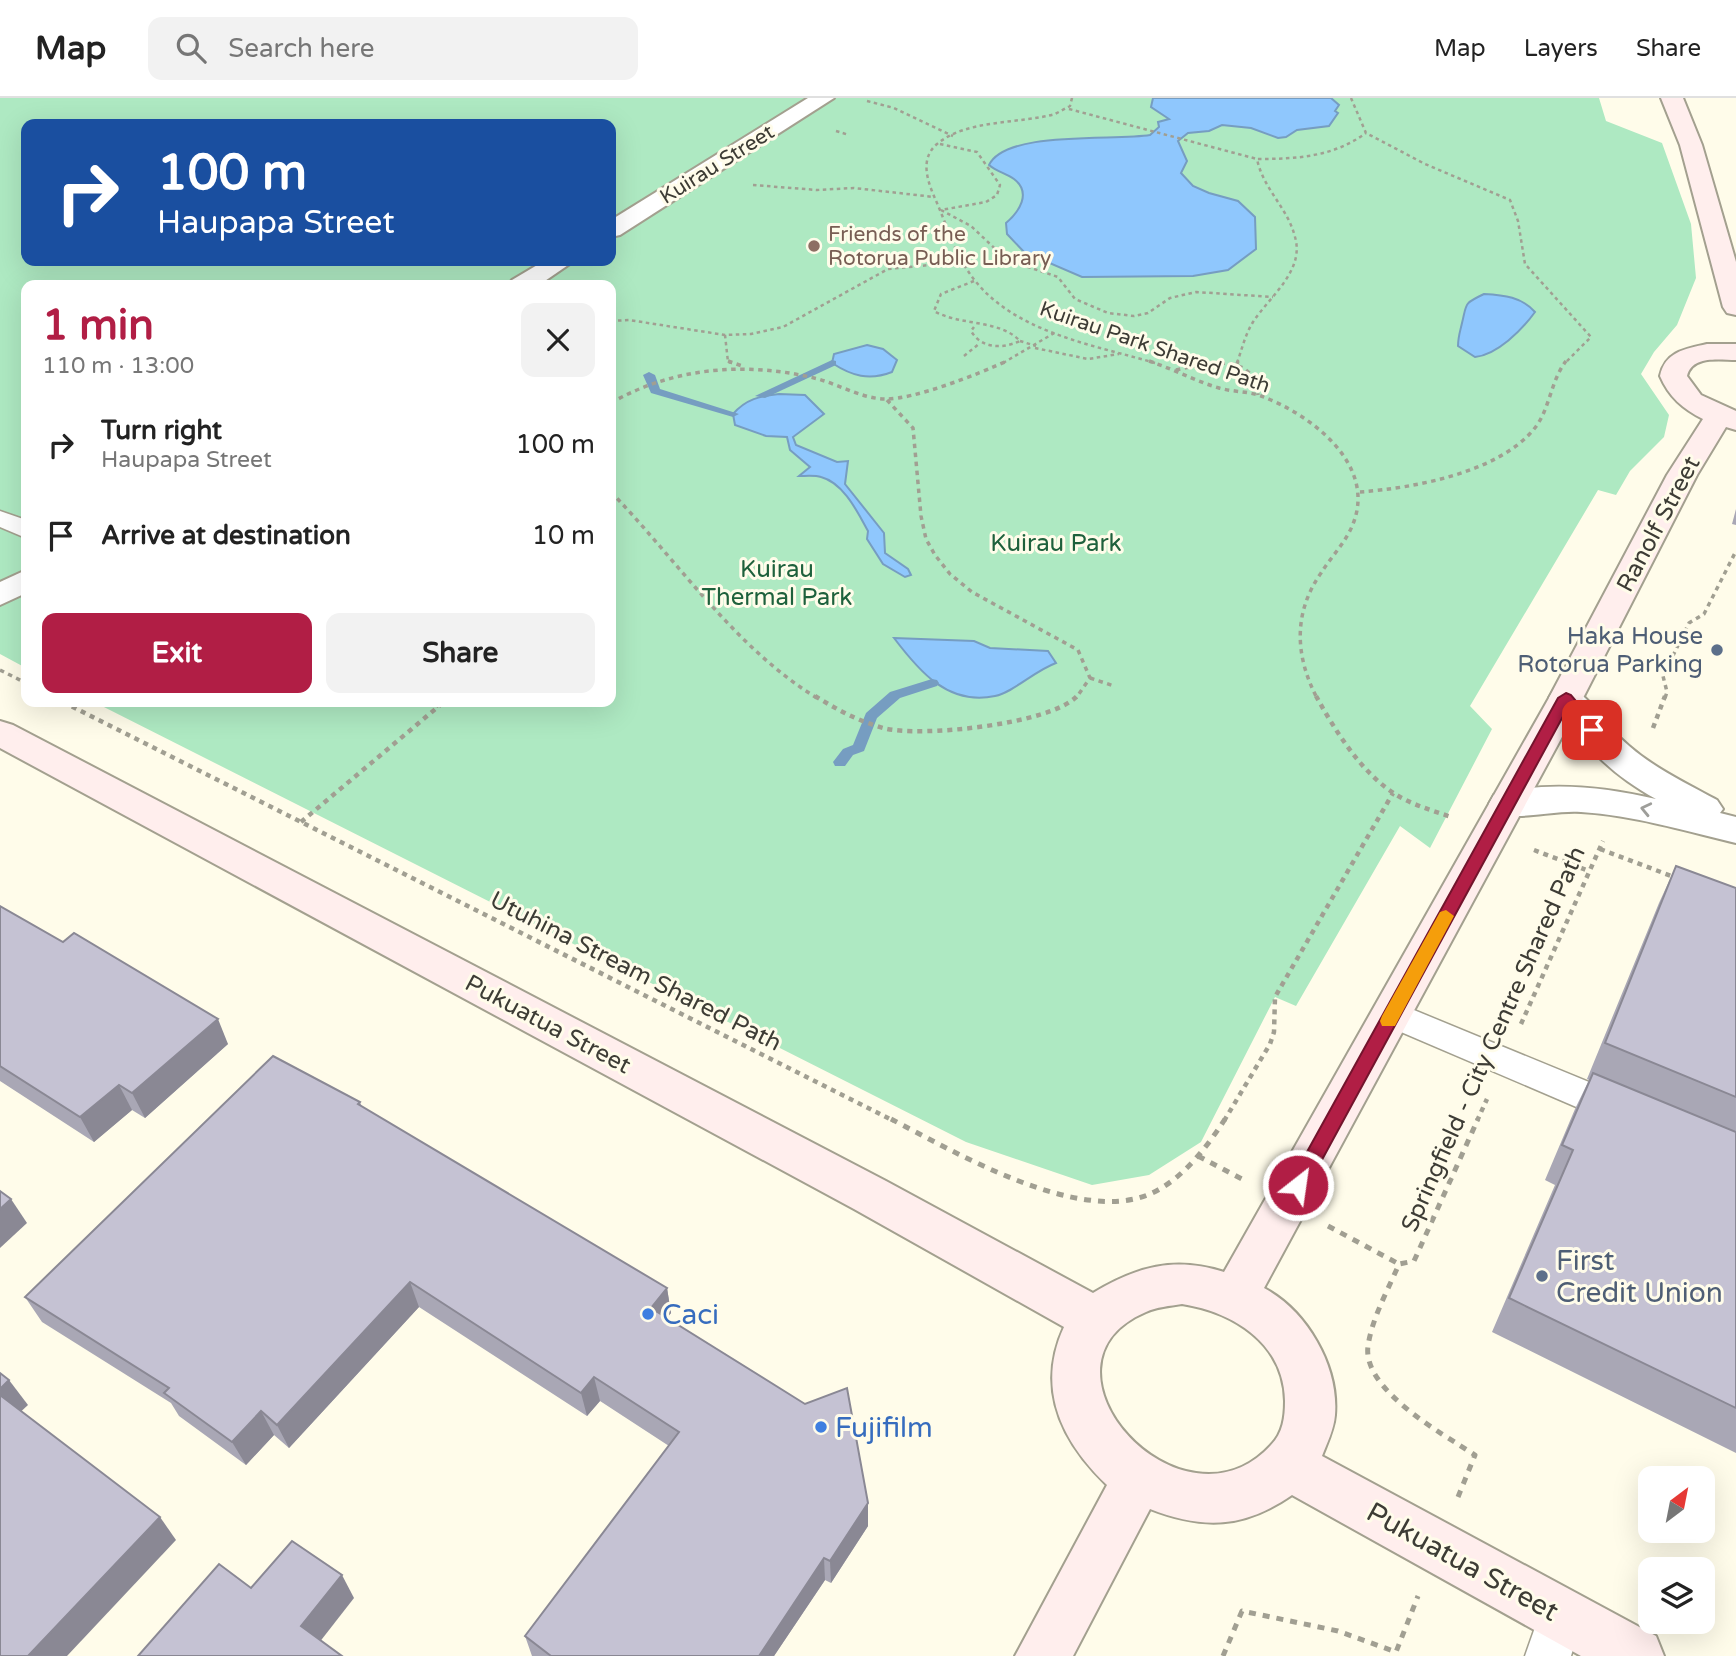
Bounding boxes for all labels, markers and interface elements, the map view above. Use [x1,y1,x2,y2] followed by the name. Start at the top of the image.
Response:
[148,17,638,80] search box
[35,29,106,68] text: Map
[172,29,210,67] icon: search
[228,33,374,64] text: Search here
[1434,34,1486,63] text: Map
[1524,34,1598,63] text: Layers
[1636,34,1701,63] text: Share
[655,119,779,210] street label: Kuirau Street
[157,144,307,203] text: 100 m
[42,147,133,238] icon: right
[157,204,395,242] text: Haupapa Street
[828,222,1051,271] place label: Friends of the Rotorua Public Library
[806,238,822,254] marker: Friends of the Rotorua Public Library
[1036,296,1273,399] street label: Kuirau Park Shared Path
[42,300,154,351] text: 1 min
[521,303,595,377] button: close
[42,352,194,380] text: 110 m · 13:00
[101,415,222,446] text: Turn right
[42,426,80,464] icon: right
[515,429,595,460] text: 100 m
[101,446,272,474] text: Haupapa Street
[1610,451,1706,597] street label: Ranolf Street
[42,517,80,555] icon: arrive
[101,520,351,551] text: Arrive at destination
[532,520,595,551] text: 10 m
[990,529,1122,558] park label: Kuirau Park
[702,555,852,612] park label: Kuirau Thermal Park
[42,613,312,693] button: Exit
[326,613,595,693] button: Share
[1517,622,1703,679] place label: Haka House Rotorua Parking
[1709,642,1725,658] marker: Haka House Rotorua Parking
[1562,700,1622,760] pin
[1573,711,1611,749] icon: arrive
[1640,803,1652,817] one-way arrow
[1395,842,1592,1236] street label: Springfield - City Centre Shared Path
[485,885,786,1058] street label: Utuhina Stream Shared Path
[460,969,636,1080] street label: Pukuatua Street
[1261,1148,1335,1222] position arrow
[1556,1244,1723,1310] place label: First Credit Union
[1534,1268,1550,1284] marker: First Credit Union
[662,1298,719,1332] place label: Caci
[640,1306,656,1322] marker: Caci
[835,1411,933,1445] place label: Fujifilm
[813,1419,829,1435] marker: Fujifilm
[1638,1466,1715,1544] north arrow
[1638,1466,1715,1634] map controls
[1361,1495,1565,1629] street label: Pukuatua Street
[1638,1557,1715,1634] button: layers

